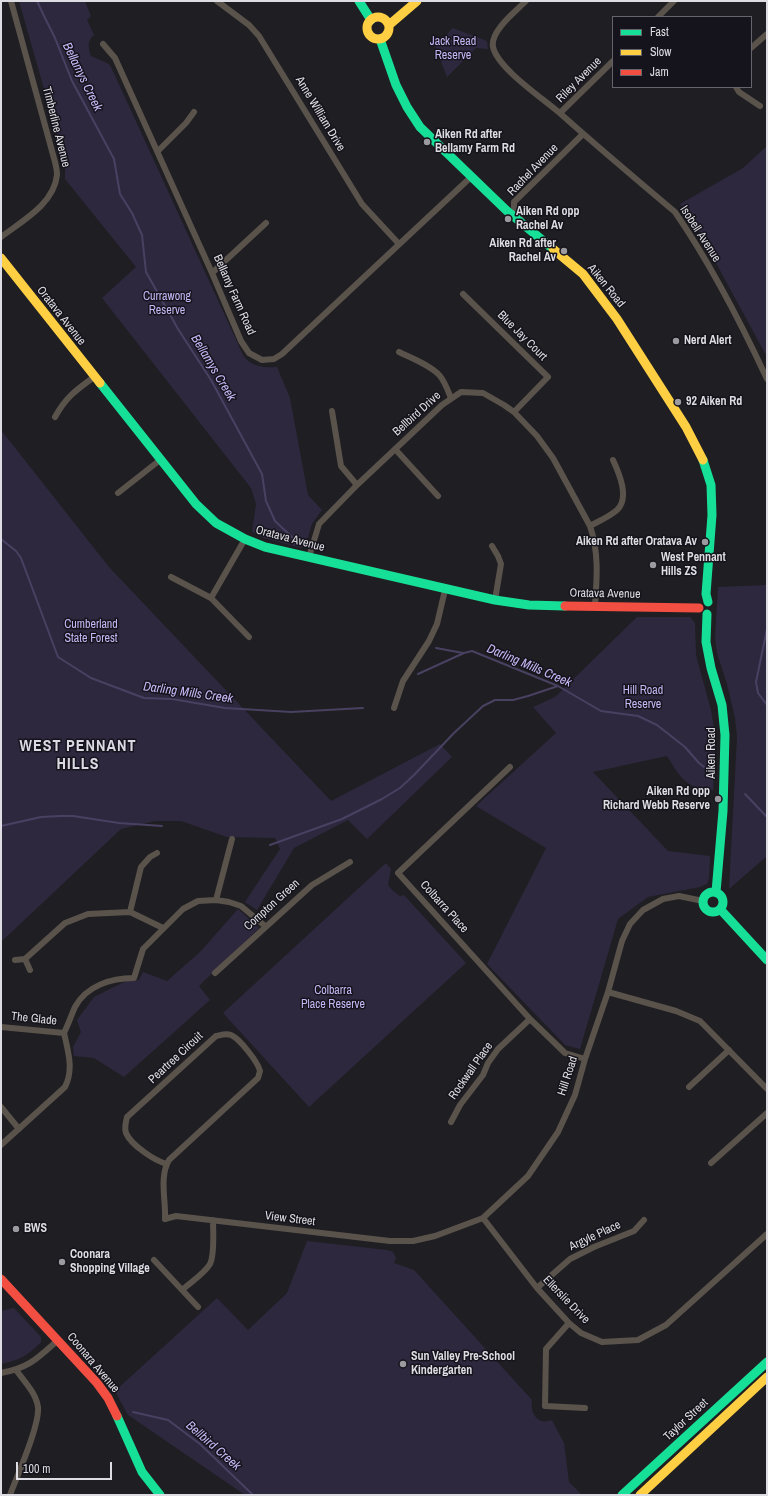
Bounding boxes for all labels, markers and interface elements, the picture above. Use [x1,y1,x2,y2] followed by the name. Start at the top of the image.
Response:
[612,16,752,88] legend
[650,24,669,40] text: Fast
[430,35,476,63] park label: Jack Read Reserve
[59,40,105,114] water label: Bellamys Creek
[650,44,671,60] text: Slow
[553,54,605,106] street label: Riley Avenue
[650,64,669,80] text: Jam
[292,74,348,154] street label: Anne William Drive
[39,85,73,169] street label: Timberline Avenue
[435,128,515,156] place label: Aiken Rd after Bellamy Farm Rd
[422,137,432,147] marker: Aiken Rd after Bellamy Farm Rd
[505,141,561,199] street label: Rachel Avenue
[676,203,724,265] street label: Isobell Avenue
[516,205,579,233] place label: Aiken Rd opp Rachel Av
[503,214,513,224] marker: Aiken Rd opp Rachel Av
[489,237,556,265] place label: Aiken Rd after Rachel Av
[559,246,569,256] marker: Aiken Rd after Rachel Av
[210,253,258,337] street label: Bellamy Farm Road
[584,261,628,311] street label: Aiken Road
[33,284,89,348] street label: Oratava Avenue
[143,290,191,318] park label: Currawong Reserve
[494,308,550,364] street label: Blue Jay Court
[187,332,239,404] water label: Bellamys Creek
[684,334,732,348] place label: Nerd Alert
[671,336,681,346] marker: Nerd Alert
[390,389,444,439] street label: Bellbird Drive
[686,395,742,409] place label: 92 Aiken Rd
[673,397,683,407] marker: 92 Aiken Rd
[254,523,326,555] street label: Oratava Avenue
[576,535,697,549] place label: Aiken Rd after Oratava Av
[700,537,710,547] marker: Aiken Rd after Oratava Av
[661,551,726,579] place label: West Pennant Hills ZS
[648,560,658,570] marker: West Pennant Hills ZS
[569,586,641,602] street label: Oratava Avenue
[64,618,118,646] park label: Cumberland State Forest
[484,641,574,691] water label: Darling Mills Creek
[142,679,234,707] water label: Darling Mills Creek
[623,684,663,712] park label: Hill Road Reserve
[705,727,719,779] street label: Aiken Road
[20,737,136,775] district label: WEST PENNANT HILLS
[603,785,710,813] place label: Aiken Rd opp Richard Webb Reserve
[713,794,723,804] marker: Aiken Rd opp Richard Webb Reserve
[241,876,303,934] street label: Compton Green
[417,878,471,936] street label: Colbarra Place
[301,984,365,1012] park label: Colbarra Place Reserve
[10,1009,58,1029] street label: The Glade
[146,1029,206,1087] street label: Peartree Circuit
[446,1040,496,1102] street label: Rockwall Place
[555,1055,581,1097] street label: Hill Road
[264,1209,316,1229] street label: View Street
[567,1218,623,1254] street label: Argyle Place
[24,1222,47,1236] place label: BWS
[11,1224,21,1234] marker: BWS
[70,1248,150,1276] place label: Coonara Shopping Village
[57,1257,67,1267] marker: Coonara Shopping Village
[540,1273,592,1327] street label: Ellerslie Drive
[64,1330,122,1396] street label: Coonara Avenue
[411,1350,515,1378] place label: Sun Valley Pre-School Kindergarten
[398,1359,408,1369] marker: Sun Valley Pre-School Kindergarten
[661,1396,711,1444] street label: Taylor Street
[182,1418,244,1474] water label: Bellbird Creek
[18,1454,114,1480] scale bar
[23,1461,50,1477] text: 100 m

